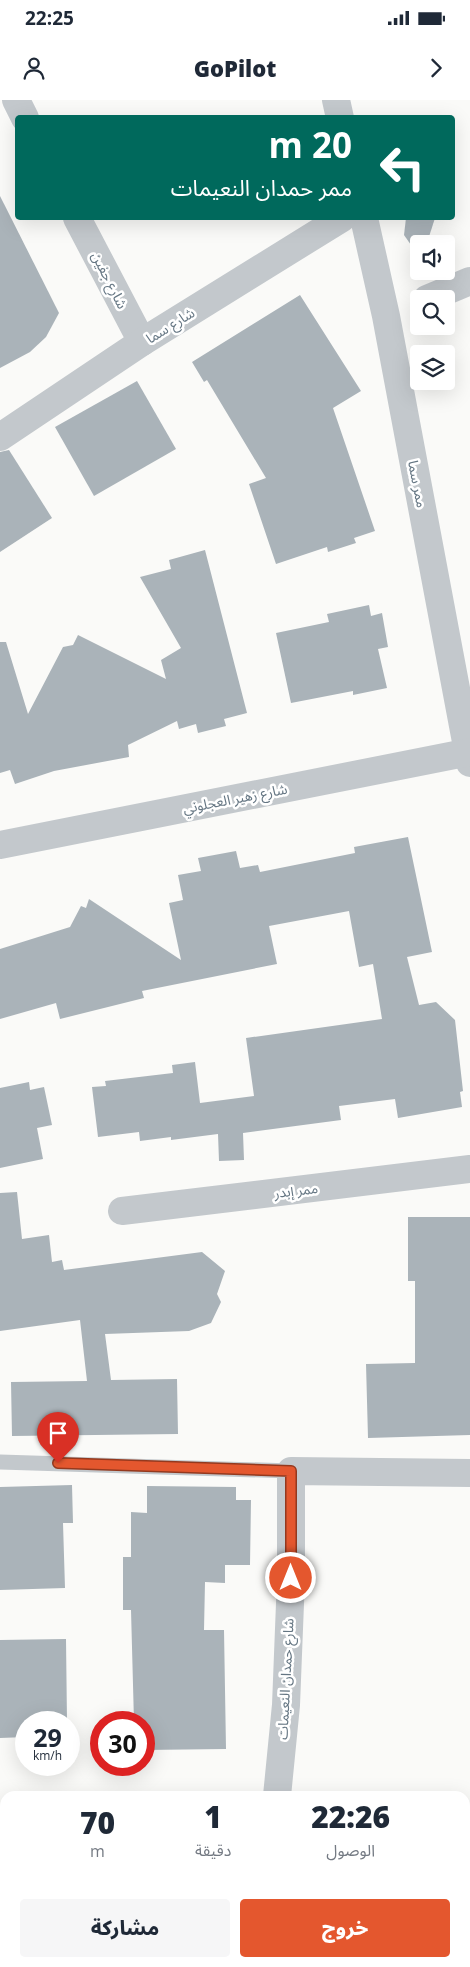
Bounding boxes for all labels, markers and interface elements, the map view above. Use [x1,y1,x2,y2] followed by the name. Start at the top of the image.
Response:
[25,5,74,31] text: 22:25
[194,53,276,83] text: GoPilot
[20,54,48,82] icon: person
[422,54,450,82] icon: forward
[269,121,352,168] text: 20 m
[370,135,435,200] icon: left
[171,172,352,202] text: ممر حمدان النعيمات
[410,235,455,390] map controls
[410,235,455,280] button: sound
[86,248,132,313] street label: شارع جفين
[410,290,455,335] button: search
[142,303,199,349] street label: شارع سما
[410,345,455,390] button: layers
[404,459,432,509] street label: ممر سما
[181,779,289,820] street label: شارع زهير العجلوني
[272,1178,319,1203] street label: ممر إبدر
[37,1412,79,1463] pin
[44,1419,72,1447] icon: arrive
[264,1551,316,1603] position arrow
[272,1618,300,1740] street label: شارع حمدان النعيمات
[90,1711,155,1776] speed limit sign: 30
[33,1720,62,1754] text: 29
[33,1747,62,1764] text: km/h
[204,1796,222,1837] text: 1
[311,1796,390,1837] text: 22:26
[80,1802,115,1843] text: 70
[195,1839,231,1861] text: دقيقة
[326,1839,375,1861] text: الوصول
[90,1840,105,1862] text: m
[20,1899,230,1957] button: مشاركة
[240,1899,450,1957] button: خروج

